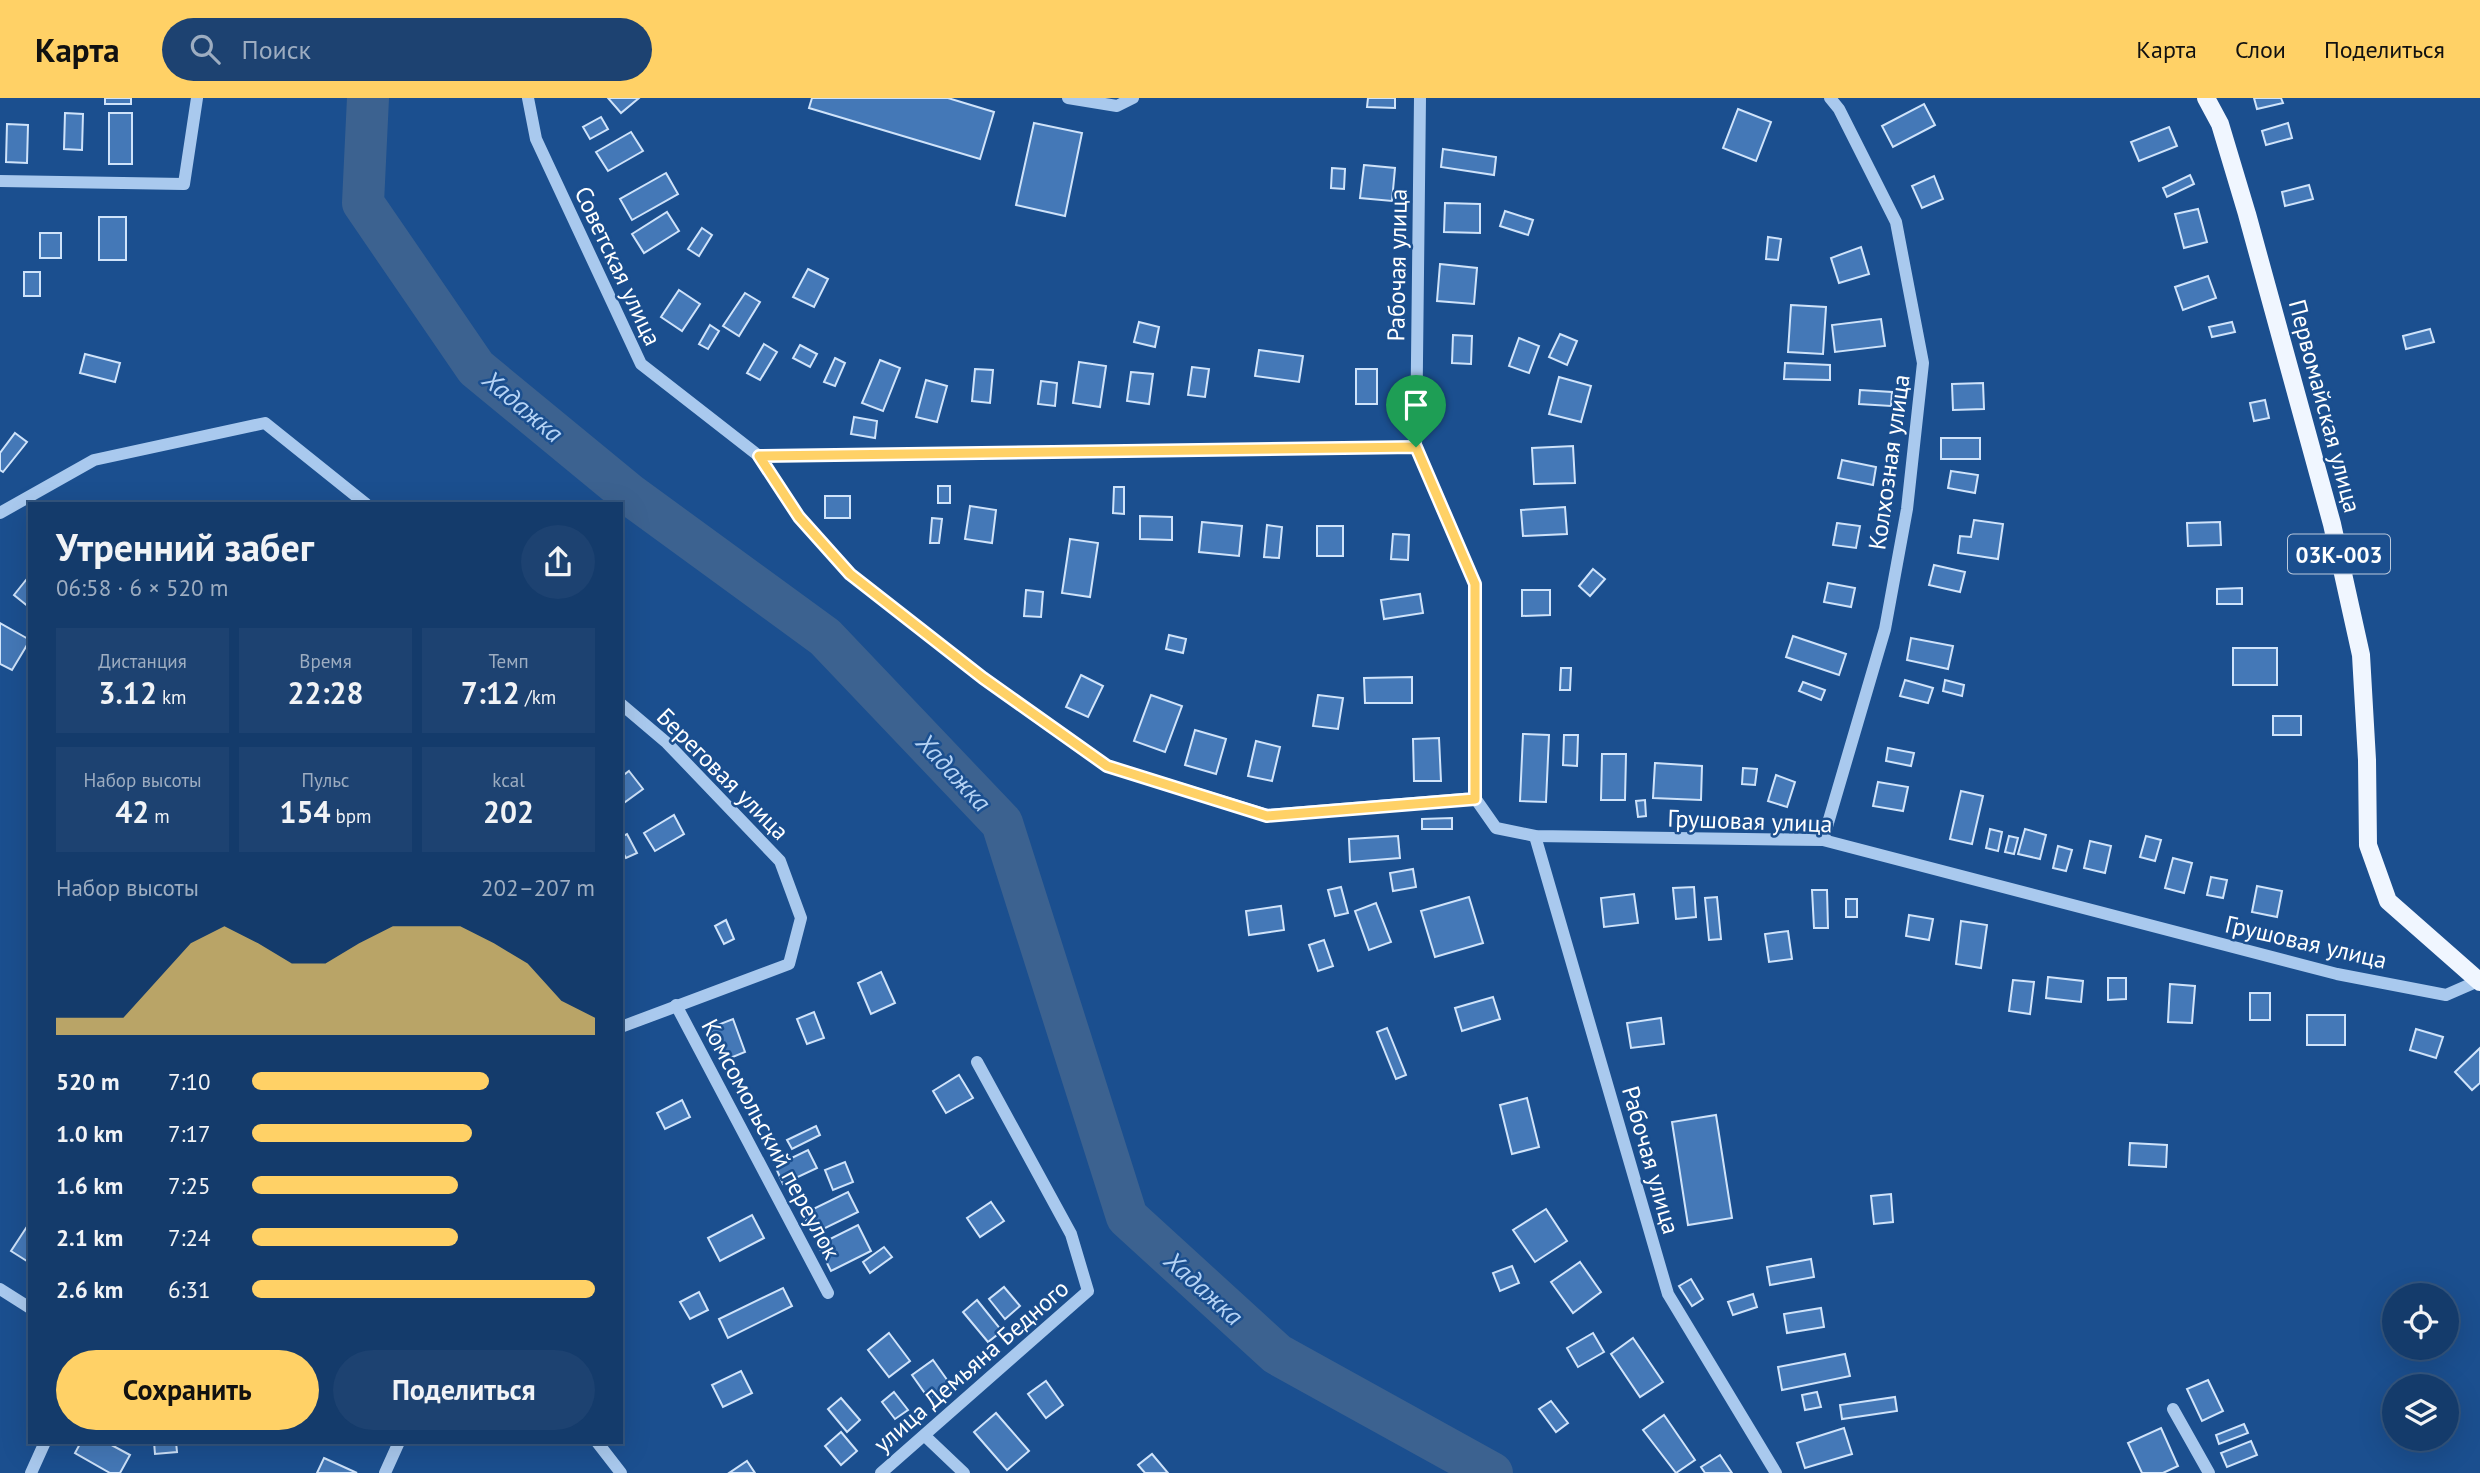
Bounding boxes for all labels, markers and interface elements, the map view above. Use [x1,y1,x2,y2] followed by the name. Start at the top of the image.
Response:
[162,18,652,81] search box
[35,28,120,71] text: Карта
[186,30,224,68] icon: search
[242,33,311,66] text: Поиск
[2136,34,2197,65] text: Карта
[2235,34,2286,65] text: Слои
[2324,34,2445,65] text: Поделиться
[568,181,668,351] street label: Советская улица
[1380,188,1414,342] street label: Рабочая улица
[2282,296,2368,516] street label: Первомайская улица
[475,362,570,449] water label: Хадажка
[1861,372,1917,552] street label: Колхозная улица
[1386,375,1446,447] pin
[1397,386,1435,424] icon: arrive
[56,522,314,571] text: Утренний забег
[521,525,595,599] button: share
[2288,534,2390,574] road number: 03К-003
[56,573,228,602] text: 06:58 · 6 × 520 m
[98,649,187,673] text: Дистанция
[299,649,352,673] text: Время
[488,649,529,673] text: Темп
[98,673,157,712] text: 3.12
[287,673,364,712] text: 22:28
[461,673,520,712] text: 7:12
[157,685,187,709] text: km
[520,685,556,709] text: /km
[650,701,796,847] street label: Береговая улица
[909,725,999,818] water label: Хадажка
[83,768,202,792] text: Набор высоты
[302,768,349,792] text: Пульс
[492,768,525,792] text: kcal
[115,792,149,831] text: 42
[279,792,330,831] text: 154
[483,792,534,831] text: 202
[1667,803,1833,839] street label: Грушовая улица
[149,804,170,828] text: m
[330,804,372,828] text: bpm
[56,873,199,902] text: Набор высоты
[481,873,595,902] text: 202–207 m
[2222,908,2390,976] street label: Грушовая улица
[694,1014,848,1265] street label: Комсомольский переулок
[56,1067,119,1096] text: 520 m
[168,1067,211,1096] text: 7:10
[1615,1082,1687,1238] street label: Рабочая улица
[56,1119,123,1148] text: 1.0 km
[168,1119,211,1148] text: 7:17
[56,1171,123,1200] text: 1.6 km
[168,1171,211,1200] text: 7:25
[56,1223,123,1252] text: 2.1 km
[168,1223,211,1252] text: 7:24
[1157,1243,1251,1332] water label: Хадажка
[867,1273,1075,1459] street label: улица Демьяна Бедного
[56,1275,123,1304] text: 2.6 km
[168,1275,211,1304] text: 6:31
[2382,1283,2459,1451] map controls
[2382,1283,2459,1360] button: locate
[56,1350,319,1430] button: Сохранить
[333,1350,595,1430] button: Поделиться
[2382,1374,2459,1451] button: layers

